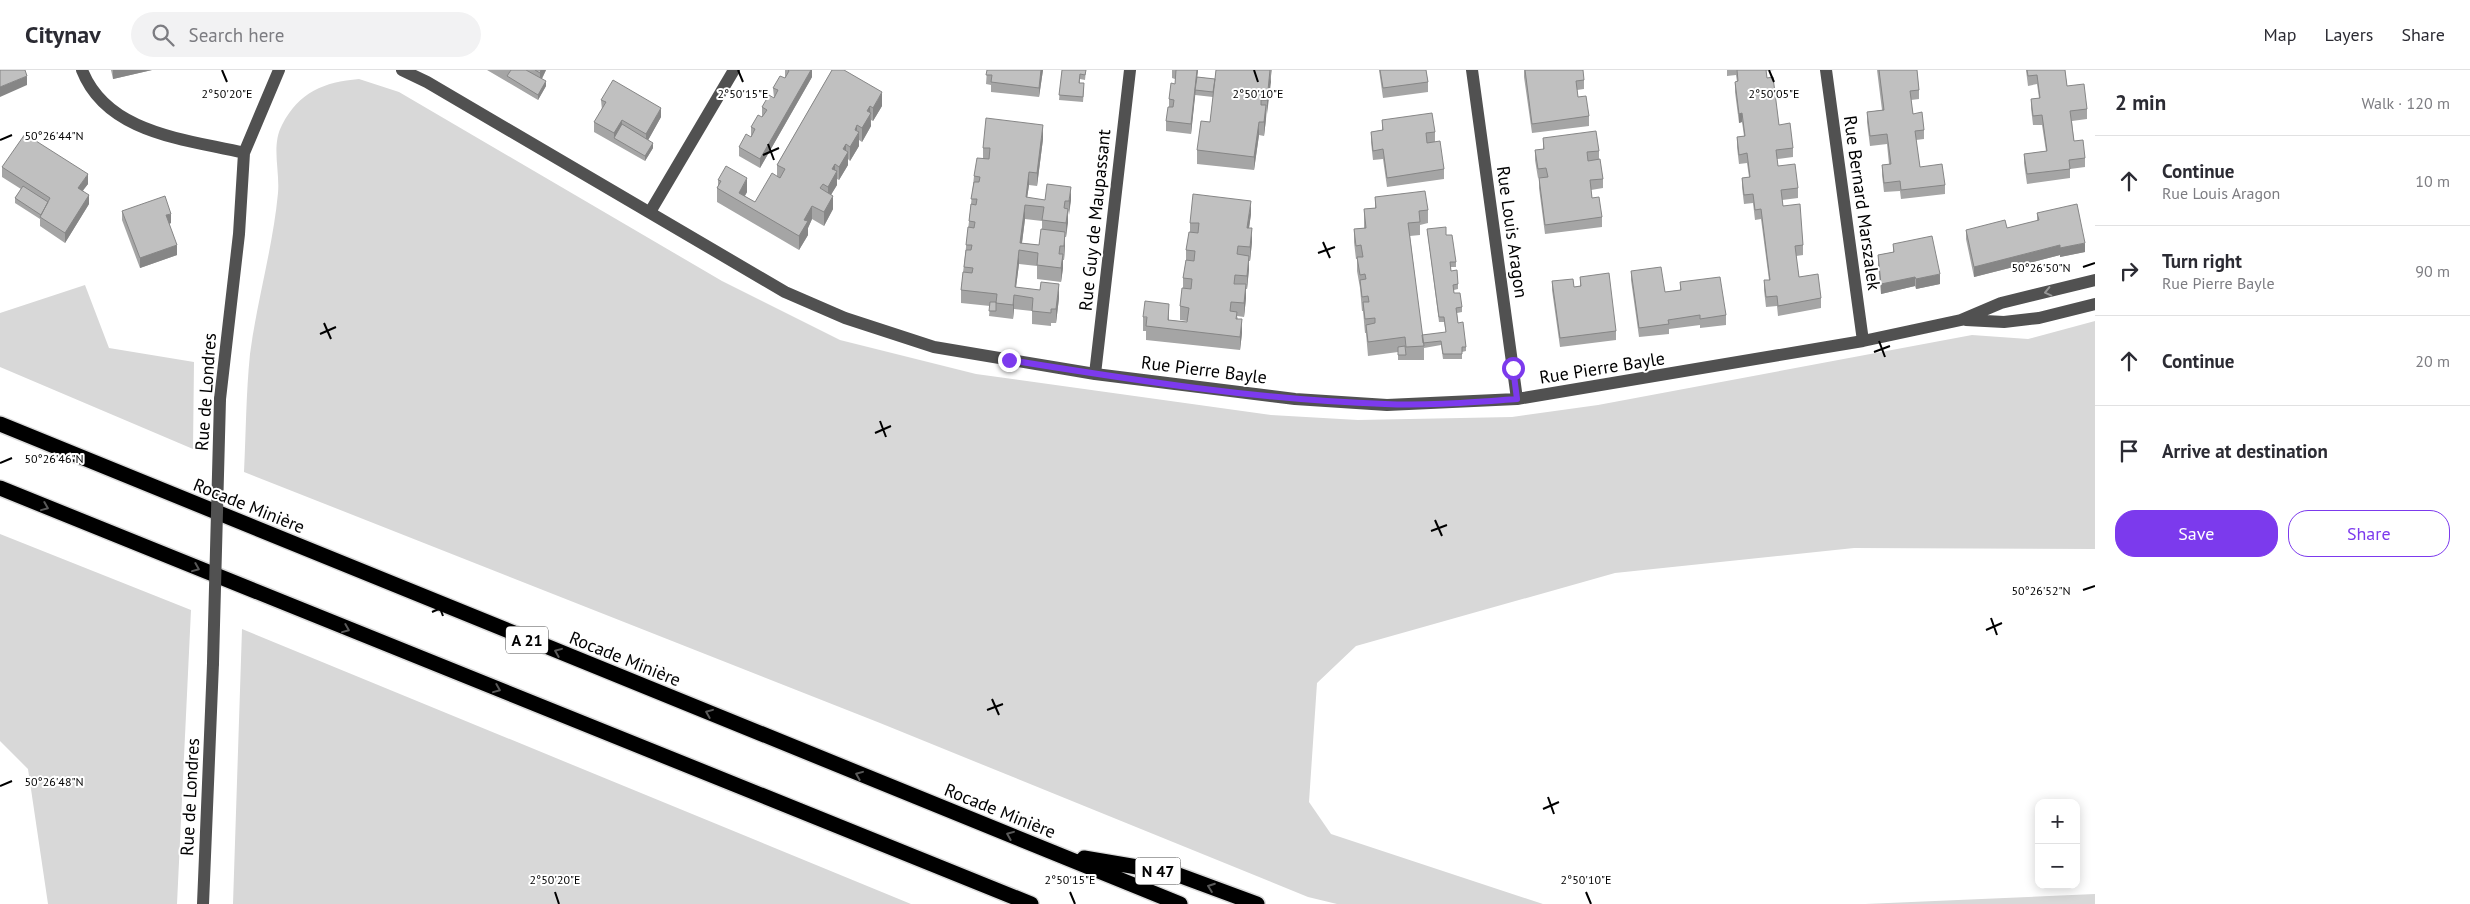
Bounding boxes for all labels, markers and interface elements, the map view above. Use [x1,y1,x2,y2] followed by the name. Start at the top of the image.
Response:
[131,12,481,57] search box
[25,19,101,50] text: Citynav
[149,21,177,49] icon: search
[189,23,284,47] text: Search here
[2264,23,2296,46] text: Map
[2324,23,2373,46] text: Layers
[2401,23,2445,46] text: Share
[202,86,252,101] text: 2°50'20"E
[718,86,768,101] text: 2°50'15"E
[1233,86,1283,101] text: 2°50'10"E
[1749,86,1799,101] text: 2°50'05"E
[2115,89,2166,116] text: 2 min
[2361,93,2450,113] text: Walk · 120 m
[1839,114,1886,292] street label: Rue Bernard Marszalek
[24,128,84,143] text: 50°26'44"N
[1074,128,1115,312] street label: Rue Guy de Maupassant
[2162,159,2234,183] text: Continue
[1492,164,1533,299] street label: Rue Louis Aragon
[2115,167,2143,195] icon: ahead
[2415,171,2450,191] text: 10 m
[2162,183,2280,203] text: Rue Louis Aragon
[2162,249,2242,273] text: Turn right
[2115,257,2143,285] icon: right
[2011,260,2071,275] text: 50°26'50"N
[2415,261,2450,281] text: 90 m
[2162,273,2275,293] text: Rue Pierre Bayle
[2043,286,2052,297] one-way arrow
[190,332,221,452] street label: Rue de Londres
[1538,346,1666,389] street label: Rue Pierre Bayle
[2115,347,2143,375] icon: ahead
[998,349,1021,372] route end
[2162,349,2234,373] text: Continue
[1140,350,1268,389] street label: Rue Pierre Bayle
[2415,351,2450,371] text: 20 m
[1502,357,1525,380] route start
[2115,437,2143,465] icon: arrive
[2162,439,2328,463] text: Arrive at destination
[24,451,84,466] text: 50°26'46"N
[190,473,308,538] street label: Rocade Minière
[40,501,49,511] one-way arrow
[2115,510,2278,557] button: Save
[2288,510,2450,557] button: Share
[191,562,199,572] one-way arrow
[2011,583,2071,598] text: 50°26'52"N
[342,623,350,633] one-way arrow
[506,626,548,654] road number: A 21
[566,626,684,691] street label: Rocade Minière
[554,648,563,658] one-way arrow
[492,683,501,693] one-way arrow
[705,709,714,720] one-way arrow
[175,737,204,857] street label: Rue de Londres
[855,770,864,781] one-way arrow
[24,774,84,789] text: 50°26'48"N
[941,778,1059,843] street label: Rocade Minière
[2035,799,2080,889] map controls
[2035,799,2080,844] button: +
[1006,831,1015,842] one-way arrow
[2035,844,2080,889] button: −
[1136,858,1180,884] road number: N 47
[530,872,580,887] text: 2°50'20"E
[1045,872,1095,887] text: 2°50'15"E
[1561,872,1611,887] text: 2°50'10"E
[1207,883,1216,893] one-way arrow

